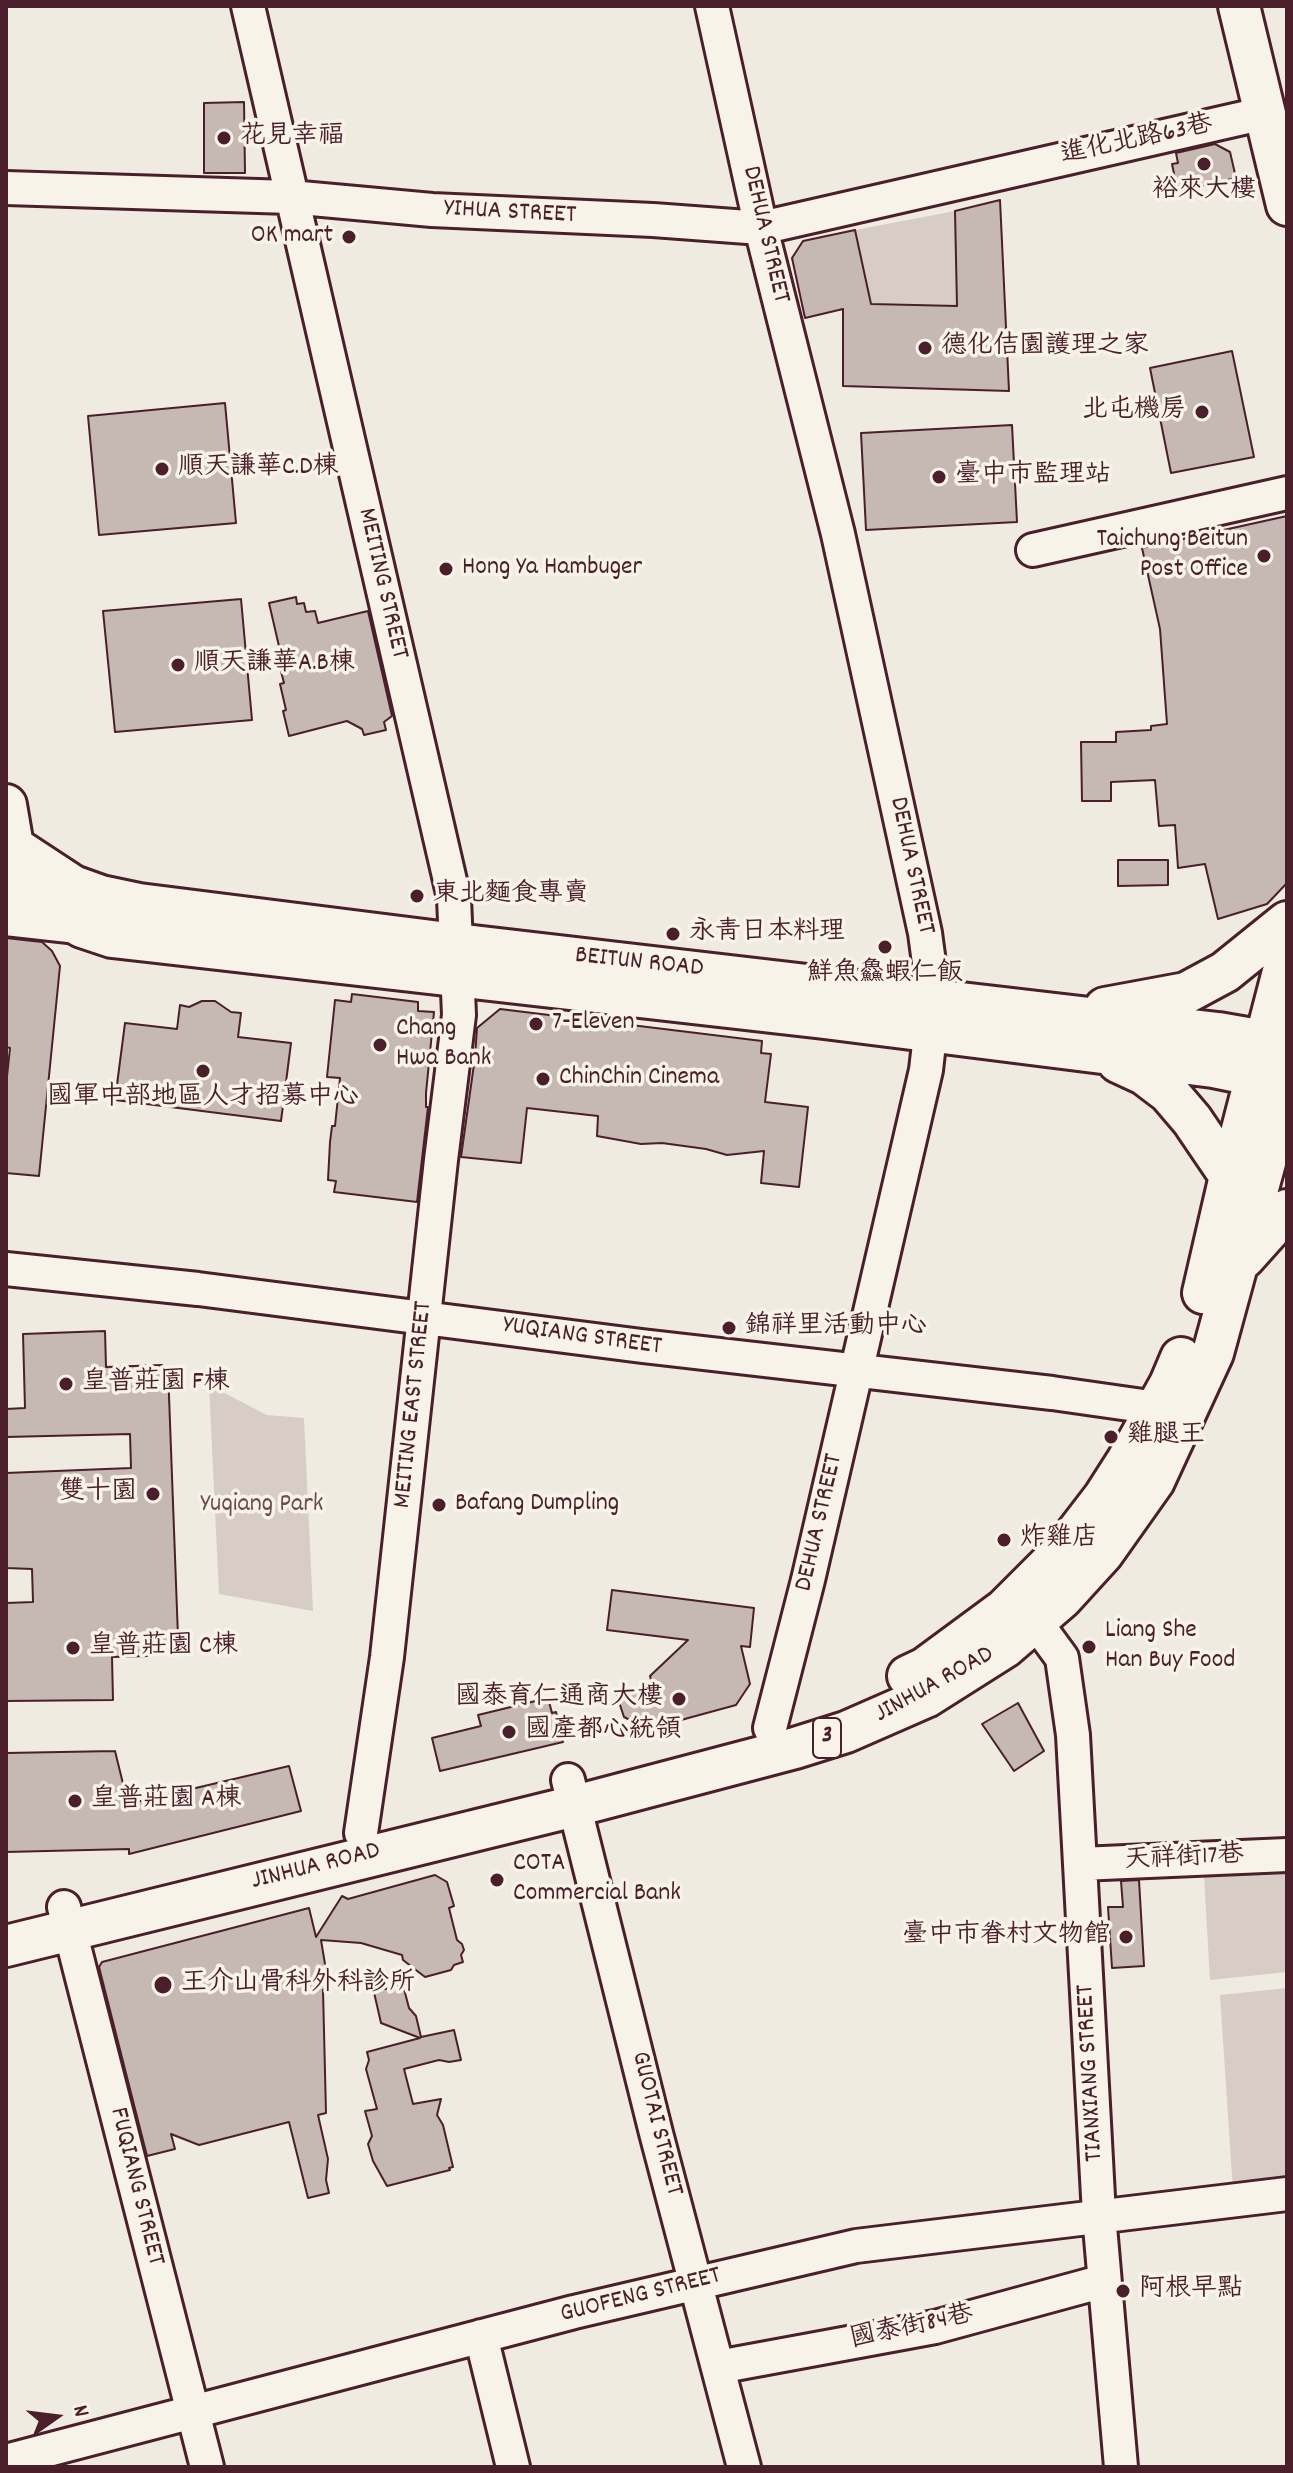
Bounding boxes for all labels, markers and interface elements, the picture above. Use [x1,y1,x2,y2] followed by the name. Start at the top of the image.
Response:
[1058,111,1216,173] street label: 進化北路63巷
[240,122,344,154] place label: 花見幸福
[215,129,233,147] marker: 花見幸福
[1195,155,1213,173] marker: 裕來大樓
[733,163,795,307] street label: DEHUA STREET
[1152,176,1256,208] place label: 裕來大樓
[443,195,577,233] street label: YIHUA STREET
[251,221,333,253] place label: OK mart
[340,228,358,246] marker: OK mart
[941,332,1149,364] place label: 德化佶園護理之家
[916,339,934,357] marker: 德化佶園護理之家
[1082,396,1186,428] place label: 北屯機房
[1193,403,1211,421] marker: 北屯機房
[178,453,339,485] place label: 順天謙華C.D棟
[153,460,171,478] marker: 順天謙華C.D棟
[955,461,1111,493] place label: 臺中市監理站
[930,468,948,486] marker: 臺中市監理站
[348,505,414,663] street label: MEITING STREET
[1096,525,1248,586] place label: Taichung Beitun Post Office
[1255,547,1273,565] marker: Taichung Beitun Post Office
[462,553,642,585] place label: Hong Ya Hambuger
[437,560,455,578] marker: Hong Ya Hambuger
[194,649,355,681] place label: 順天謙華A.B棟
[169,656,187,674] marker: 順天謙華A.B棟
[880,794,940,938] street label: DEHUA STREET
[433,880,589,912] place label: 東北麵食專賣
[408,887,426,905] marker: 東北麵食專賣
[689,918,845,950] place label: 永青日本料理
[664,925,682,943] marker: 永青日本料理
[876,938,894,956] marker: 鮮魚鱻蝦仁飯
[573,942,705,986] street label: BEITUN ROAD
[807,959,963,991] place label: 鮮魚鱻蝦仁飯
[552,1008,635,1040] place label: 7-Eleven
[396,1014,491,1076] place label: Chang Hwa Bank
[527,1015,545,1033] marker: 7-Eleven
[371,1036,389,1054] marker: Chang Hwa Bank
[194,1062,212,1080] marker: 國軍中部地區人才招募中心
[559,1063,719,1095] place label: ChinChin Cinema
[534,1070,552,1088] marker: ChinChin Cinema
[47,1083,359,1115] place label: 國軍中部地區人才招募中心
[389,1300,441,1510] street label: MEITING EAST STREET
[501,1311,663,1365] street label: YUQIANG STREET
[745,1312,927,1344] place label: 錦祥里活動中心
[720,1319,738,1337] marker: 錦祥里活動中心
[82,1368,230,1400] place label: 皇普莊園 F棟
[57,1375,75,1393] marker: 皇普莊園 F棟
[1127,1421,1205,1453] place label: 雞腿王
[1102,1428,1120,1446] marker: 雞腿王
[790,1451,852,1595] street label: DEHUA STREET
[59,1478,137,1510] place label: 雙十園
[144,1485,162,1503] marker: 雙十園
[455,1489,619,1521] place label: Bafang Dumpling
[201,1490,323,1522] park label: Yuqiang Park
[430,1496,448,1514] marker: Bafang Dumpling
[1020,1524,1098,1556] place label: 炸雞店
[995,1531,1013,1549] marker: 炸雞店
[1105,1616,1235,1678] place label: Liang She Han Buy Food
[89,1632,238,1664] place label: 皇普莊園 C棟
[1080,1638,1098,1656] marker: Liang She Han Buy Food
[64,1639,82,1657] marker: 皇普莊園 C棟
[870,1640,1000,1732] street label: JINHUA ROAD
[455,1683,663,1715] place label: 國泰育仁通商大樓
[670,1690,688,1708] marker: 國泰育仁通商大樓
[525,1716,681,1748] place label: 國產都心統領
[813,1718,841,1758] road number: 3
[500,1723,518,1741] marker: 國產都心統領
[91,1785,241,1817] place label: 皇普莊園 A棟
[66,1792,84,1810] marker: 皇普莊園 A棟
[248,1837,384,1899] street label: JINHUA ROAD
[1123,1841,1245,1879] street label: 天祥街17巷
[513,1849,681,1910] place label: COTA Commercial Bank
[488,1871,506,1889] marker: COTA Commercial Bank
[902,1921,1110,1953] place label: 臺中市眷村文物館
[1117,1928,1135,1946] marker: 臺中市眷村文物館
[181,1969,415,2001] place label: 王介山骨科外科診所
[152,1974,174,1996] marker: 王介山骨科外科診所
[1072,1984,1112,2162] street label: TIANXIANG STREET
[622,2049,688,2199] street label: GUOTAI STREET
[100,2105,170,2269] street label: FUQIANG STREET
[557,2262,725,2332] street label: GUOFENG STREET
[1139,2275,1243,2307] place label: 阿根早點
[1114,2282,1132,2300] marker: 阿根早點
[848,2301,976,2357] street label: 國泰街84巷
[16,2377,96,2457] north arrow
[63,2402,96,2420] text: N

